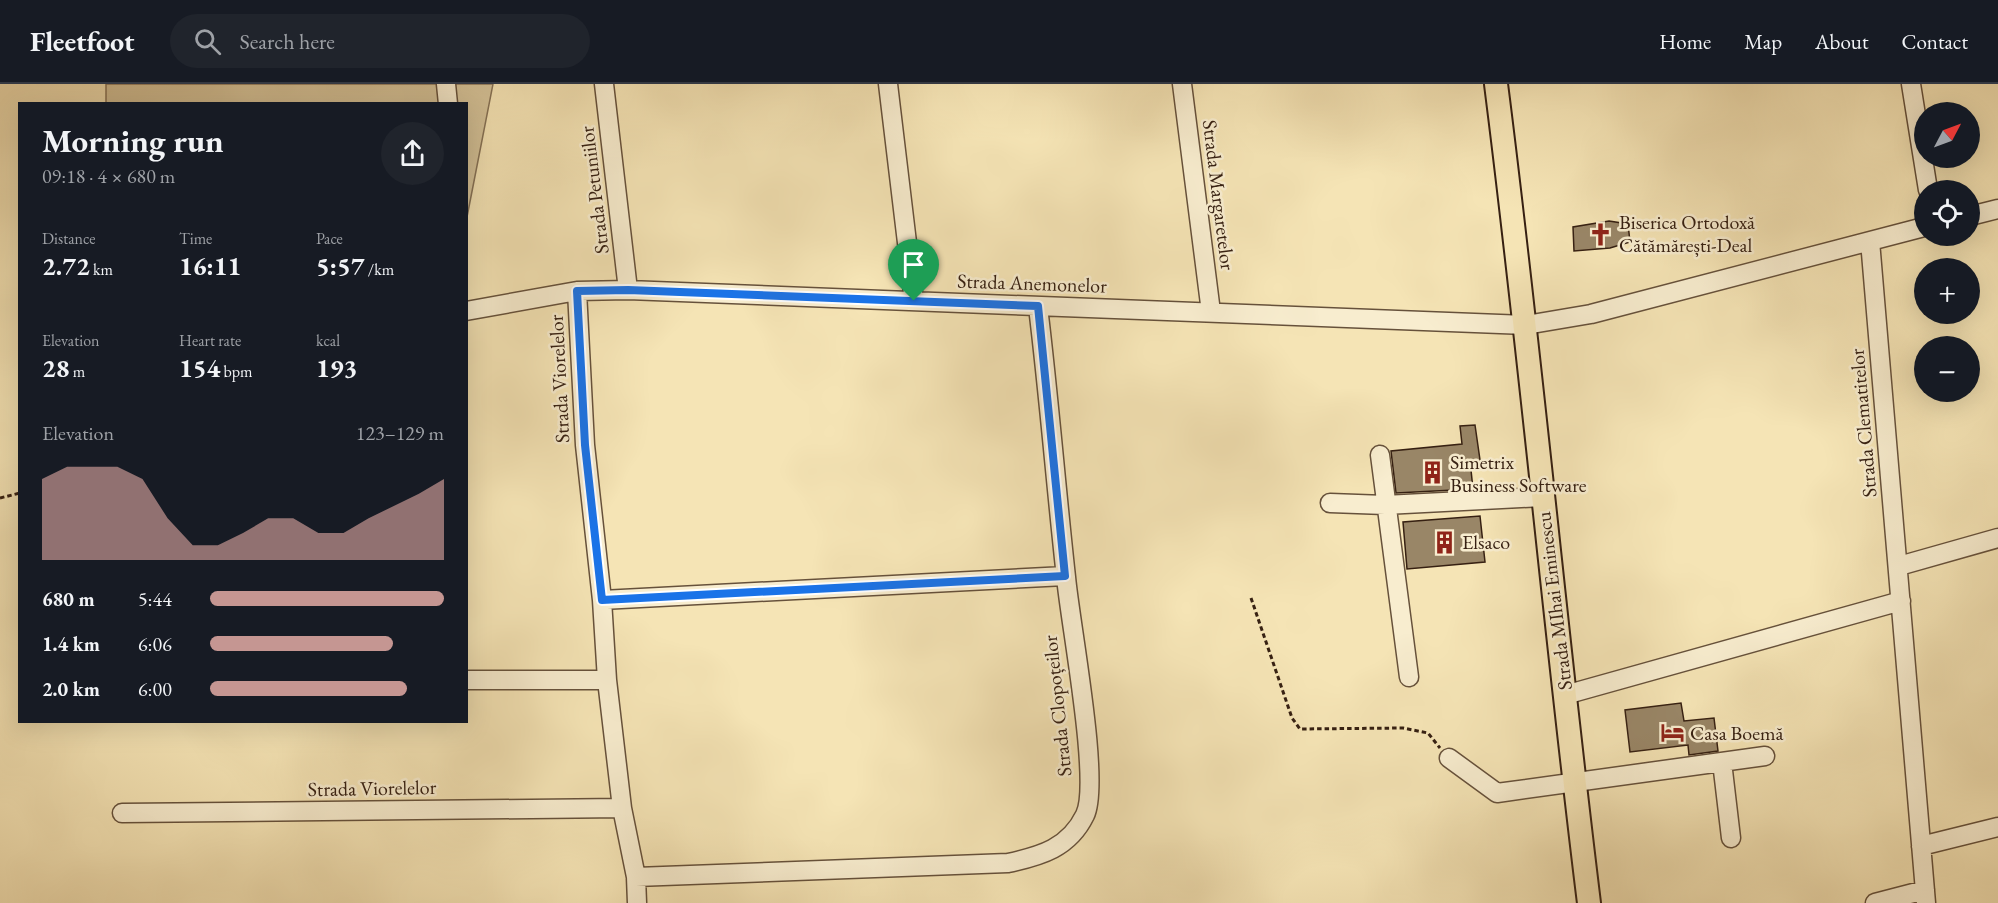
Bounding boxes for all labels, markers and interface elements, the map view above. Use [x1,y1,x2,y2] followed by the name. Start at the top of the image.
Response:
[170,14,590,68] search box
[30,23,134,59] text: Fleetfoot
[191,25,224,58] icon: search
[239,27,335,56] text: Search here
[1659,28,1711,55] text: Home
[1744,28,1782,55] text: Map
[1815,28,1868,55] text: About
[1901,28,1968,55] text: Contact
[1914,102,1980,168] north arrow
[1914,102,1980,402] map controls
[1197,118,1241,272] street label: Strada Margaretelor
[42,119,224,162] text: Morning run
[381,122,444,185] button: share
[573,124,615,255] street label: Strada Petuniilor
[42,163,175,189] text: 09:18 · 4 × 680 m
[1914,180,1980,246] button: locate
[1619,209,1755,258] place label: Biserica Ortodoxă Cătămărești-Deal
[1588,221,1614,247] church icon: Biserica Ortodoxă Cătămărești-Deal
[42,228,95,249] text: Distance
[179,228,212,249] text: Time
[316,228,343,249] text: Pace
[888,239,939,301] pin
[897,248,930,281] icon: arrive
[42,249,90,283] text: 2.72
[179,249,241,283] text: 16:11
[316,249,365,283] text: 5:57
[1914,258,1980,324] button: +
[90,259,113,280] text: km
[365,259,394,280] text: /km
[957,267,1108,299] street label: Strada Anemonelor
[543,314,575,444] street label: Strada Viorelelor
[42,330,100,351] text: Elevation
[179,330,241,351] text: Heart rate
[316,330,340,351] text: kcal
[1914,336,1980,402] button: −
[1844,347,1882,499] street label: Strada Clematitelor
[42,351,70,385] text: 28
[179,351,220,385] text: 154
[316,351,357,385] text: 193
[70,361,85,382] text: m
[220,361,252,382] text: bpm
[42,420,114,446] text: Elevation
[356,420,444,446] text: 123–129 m
[1450,449,1587,498] place label: Simetrix Business Software
[1419,460,1445,486] building icon: Simetrix Business Software
[1530,510,1578,692] street label: Strada MIhai Eminescu
[1431,529,1457,555] building icon: Elsaco
[1462,529,1510,555] place label: Elsaco
[42,586,95,612] text: 680 m
[138,586,172,612] text: 5:44
[42,631,100,657] text: 1.4 km
[138,631,172,657] text: 6:06
[1037,634,1077,778] street label: Strada Clopoțeilor
[42,676,100,702] text: 2.0 km
[138,676,172,702] text: 6:00
[1659,720,1685,746] hotel icon: Casa Boemă
[1690,720,1784,746] place label: Casa Boemă
[307,774,437,802] street label: Strada Viorelelor

